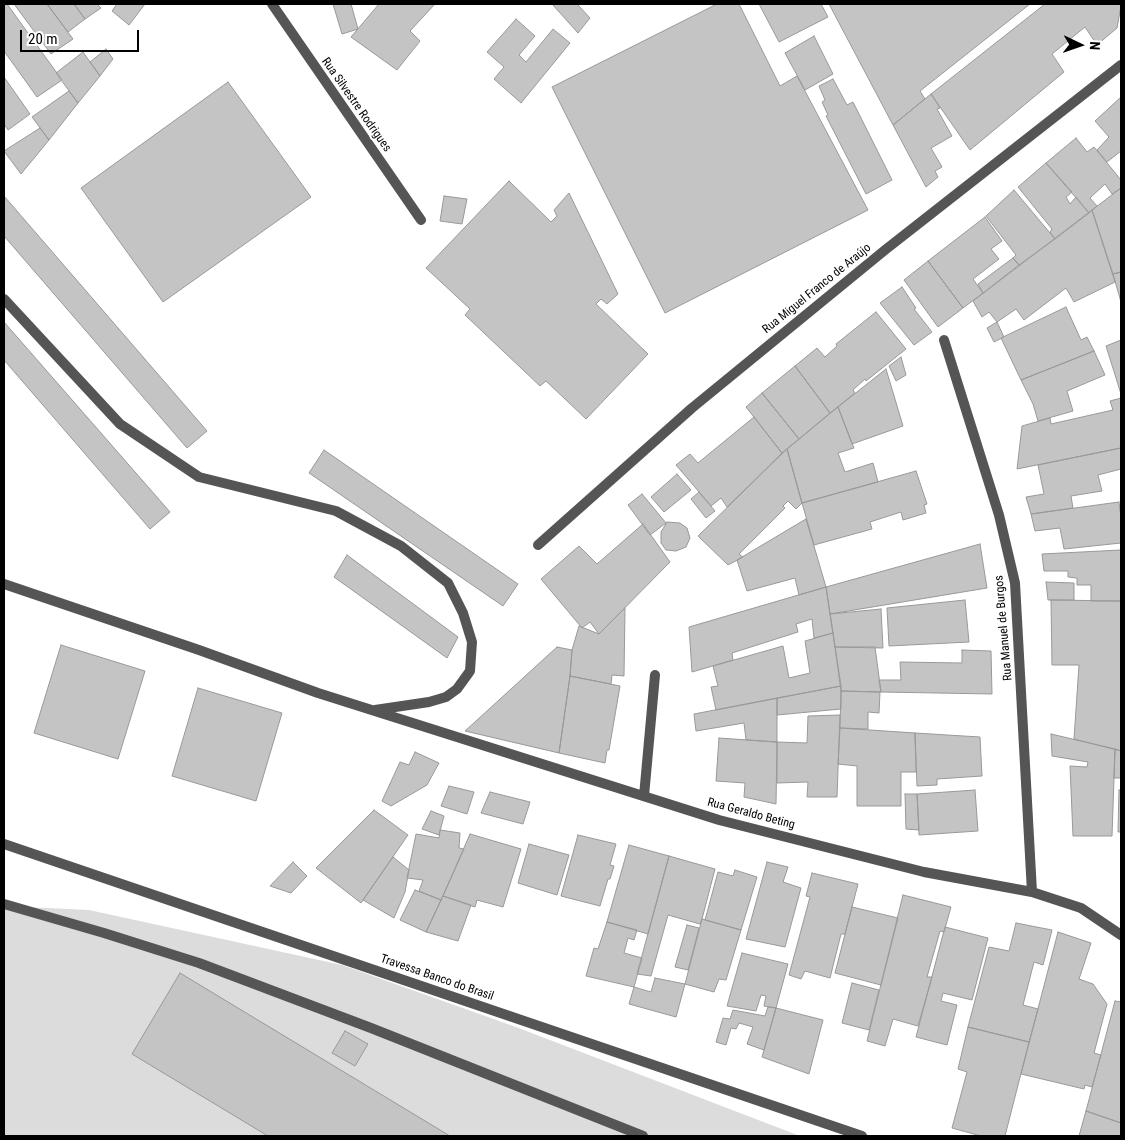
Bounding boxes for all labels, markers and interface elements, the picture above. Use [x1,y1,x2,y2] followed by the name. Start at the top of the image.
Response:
[22,20,141,52] scale bar
[1055,20,1105,70] north arrow
[28,30,58,48] text: 20 m
[1087,41,1103,50] text: N
[318,55,394,155] street label: Rua Silvestre Rodrigues
[760,241,874,337] street label: Rua Miguel Franco de Araújo
[992,575,1016,681] street label: Rua Manuel de Burgos
[706,795,796,833] street label: Rua Geraldo Beting
[378,952,496,1004] street label: Travessa Banco do Brasil

